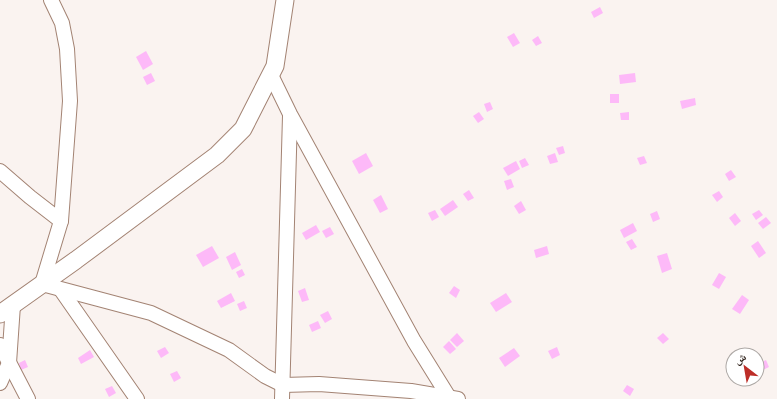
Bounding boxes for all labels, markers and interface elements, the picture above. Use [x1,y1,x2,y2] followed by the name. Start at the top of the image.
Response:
[725,347,765,387] north arrow
[731,348,751,371] text: ش

